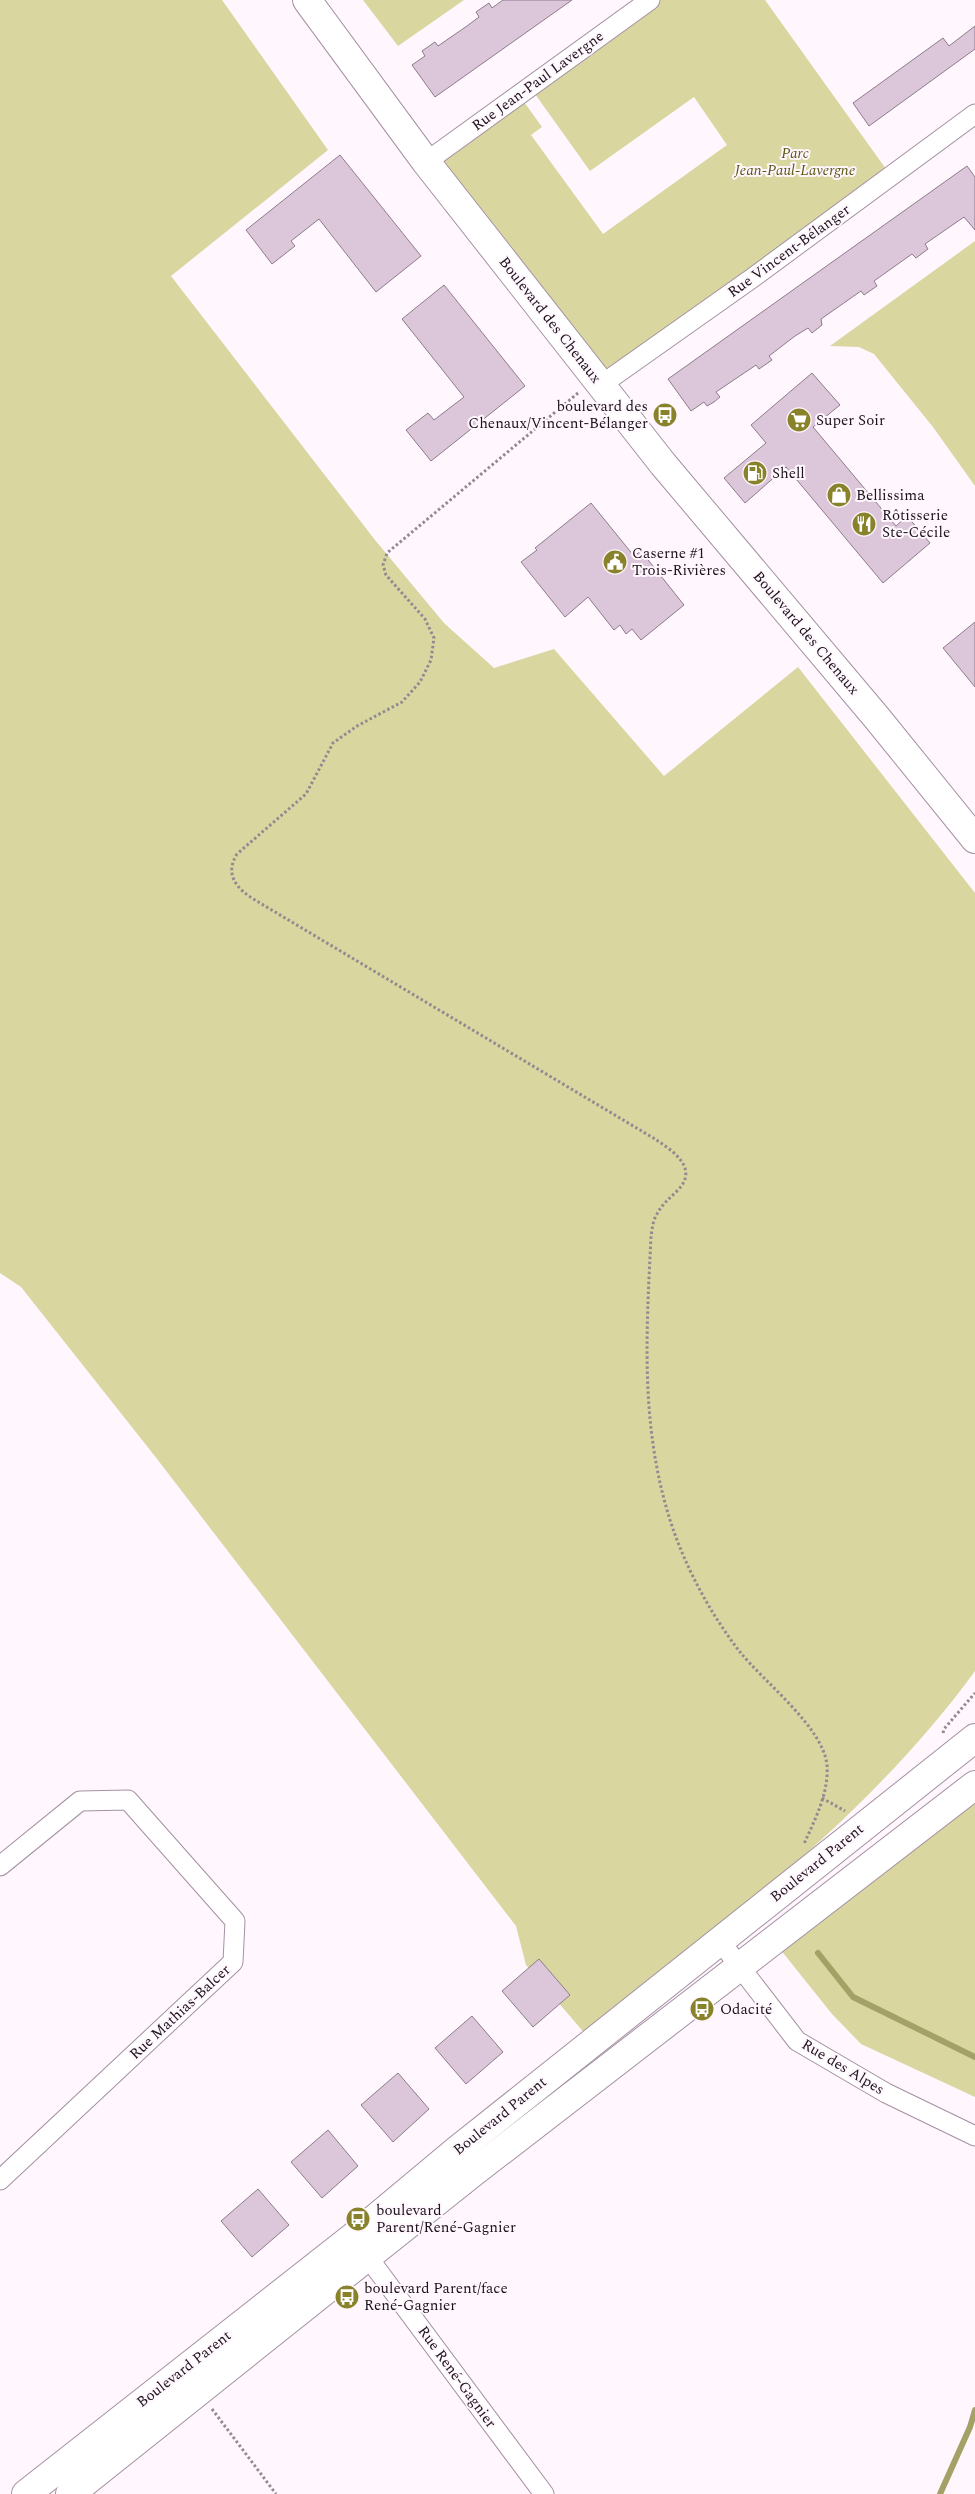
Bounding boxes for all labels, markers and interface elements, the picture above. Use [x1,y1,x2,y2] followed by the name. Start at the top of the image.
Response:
[467,25,609,137] street label: Rue Jean-Paul Lavergne
[734,142,856,182] park label: Parc Jean-Paul-Lavergne
[723,199,855,303] street label: Rue Vincent-Bélanger
[493,252,607,389] street label: Boulevard des Chenaux
[468,395,648,435] place label: boulevard des Chenaux/Vincent-Bélanger
[652,402,678,428] bus stop icon: boulevard des Chenaux/Vincent-Bélanger
[786,407,812,433] supermarket icon: Super Soir
[816,409,885,432] place label: Super Soir
[742,460,768,486] fuel station icon: Shell
[772,462,805,485] place label: Shell
[826,482,852,508] shop icon: Bellissima
[856,484,925,507] place label: Bellissima
[882,504,950,544] place label: Rôtisserie Ste-Cécile
[851,511,877,537] restaurant icon: Rôtisserie Ste-Cécile
[632,542,726,582] place label: Caserne #1 Trois-Rivières
[602,549,628,575] public building icon: Caserne #1 Trois-Rivières
[747,566,865,700] street label: Boulevard des Chenaux
[765,1818,869,1908] street label: Boulevard Parent
[124,1959,236,2065] street label: Rue Mathias-Balcer
[689,1996,715,2022] bus stop icon: Odacité
[720,1998,772,2021] place label: Odacité
[797,2033,889,2101] street label: Rue des Alpes
[448,2071,552,2161] street label: Boulevard Parent
[376,2199,516,2239] place label: boulevard Parent/René-Gagnier
[345,2206,371,2232] bus stop icon: boulevard Parent/René-Gagnier
[364,2277,508,2317] place label: boulevard Parent/face René-Gagnier
[334,2284,360,2310] bus stop icon: boulevard Parent/face René-Gagnier
[412,2321,502,2433] street label: Rue René-Gagnier
[132,2325,236,2413] street label: Boulevard Parent

